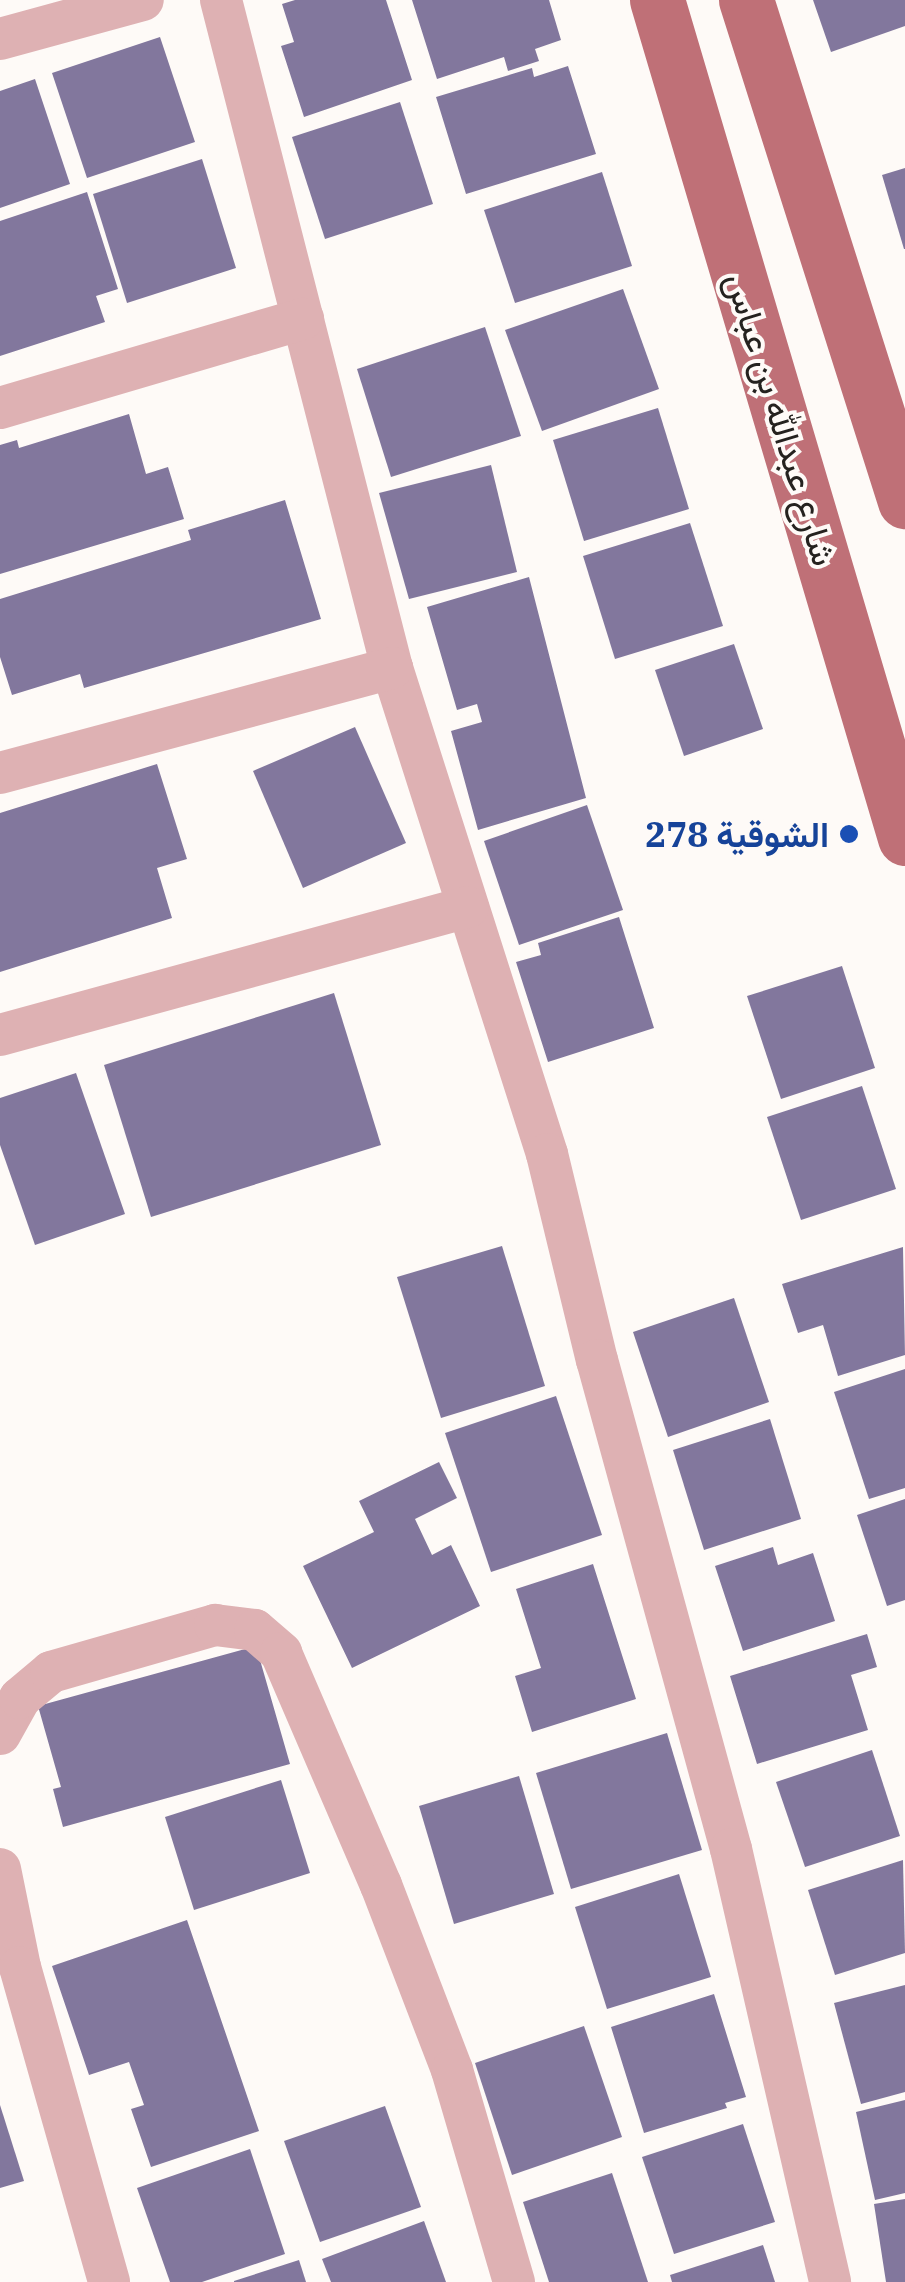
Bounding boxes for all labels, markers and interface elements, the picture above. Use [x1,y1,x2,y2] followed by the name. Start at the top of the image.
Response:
[717,267,847,571] street label: شارع عبدالله بن عباس
[645,813,829,855] place label: الشوقية 278
[838,823,860,845] marker: الشوقية 278

